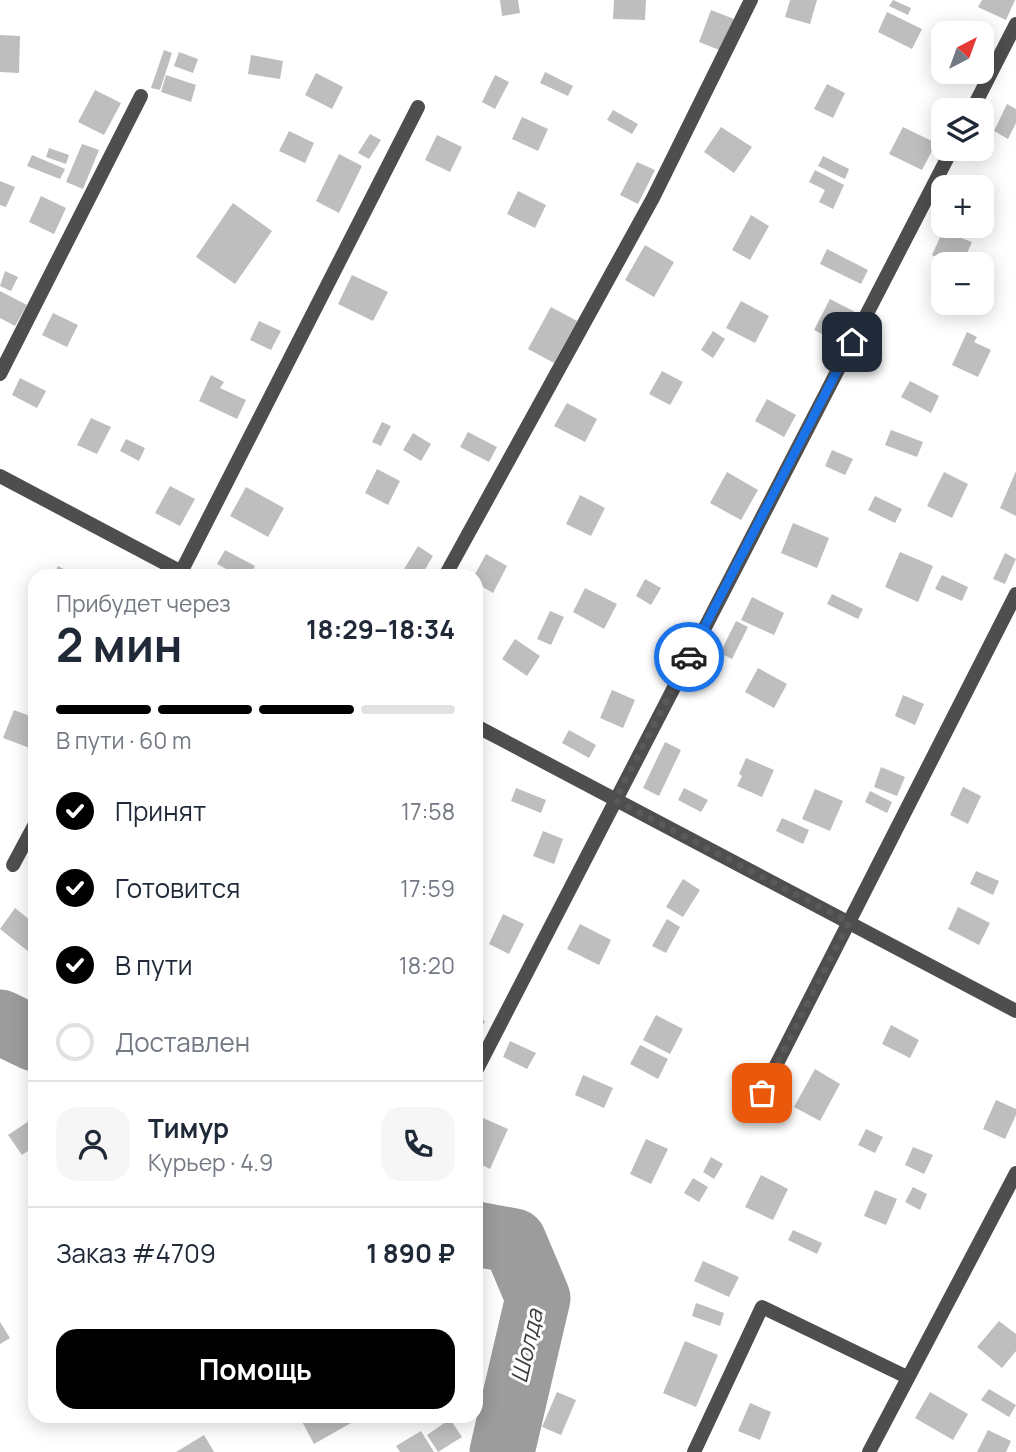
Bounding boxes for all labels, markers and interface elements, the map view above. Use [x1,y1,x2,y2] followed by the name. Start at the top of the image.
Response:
[931,21,994,84] north arrow
[931,21,994,315] map controls
[931,98,994,161] button: layers
[931,175,994,238] button: +
[931,252,994,315] button: −
[822,312,882,372] pin
[833,323,871,361] icon: home
[56,587,231,619] text: Прибудет через
[306,611,455,647] text: 18:29–18:34
[56,613,183,676] text: 2 мин
[654,622,724,692] courier
[670,638,708,676] icon: car
[56,724,191,756] text: В пути · 60 m
[56,792,94,830] icon: check
[115,793,206,829] text: Принят
[401,795,455,827] text: 17:58
[56,869,94,907] icon: check
[115,870,240,906] text: Готовится
[400,872,455,904] text: 17:59
[56,946,94,984] icon: check
[115,947,193,983] text: В пути
[399,949,455,981] text: 18:20
[115,1024,250,1060] text: Доставлен
[732,1063,792,1123] pin
[743,1074,781,1112] icon: bag
[56,1107,130,1181] button: person
[381,1107,455,1181] button: phone
[148,1110,229,1146] text: Тимур
[148,1146,273,1178] text: Курьер · 4.9
[56,1235,216,1271] text: Заказ #4709
[366,1235,455,1271] text: 1 890 ₽
[502,1305,550,1386] water label: Шолда
[56,1329,455,1409] button: Помощь

